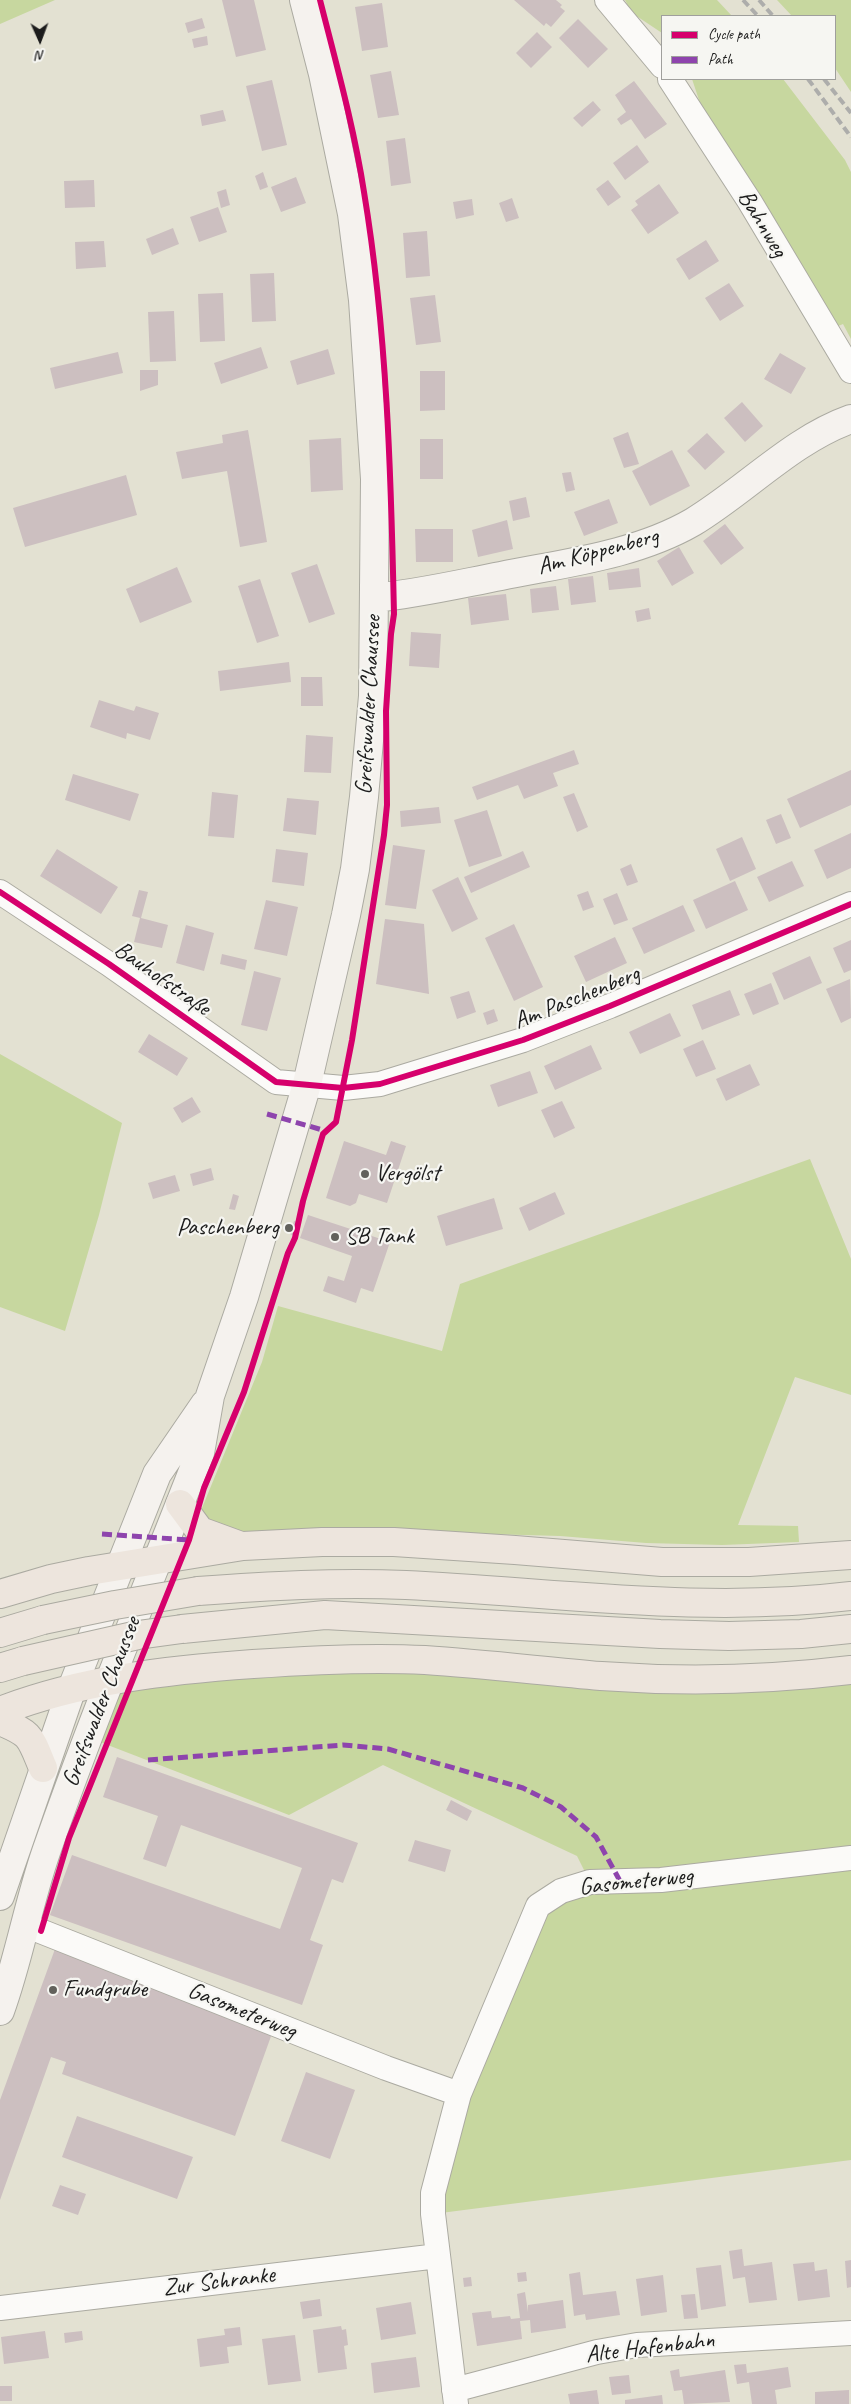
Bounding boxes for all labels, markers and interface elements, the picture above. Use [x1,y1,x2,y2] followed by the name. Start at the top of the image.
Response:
[15,15,65,65] north arrow
[661,15,836,80] legend
[708,25,760,44] text: Cycle path
[36,47,45,64] text: N
[708,50,733,69] text: Path
[731,185,793,263] street label: Bahnweg
[534,522,662,582] street label: Am Köppenberg
[350,615,388,795] street label: Greifswalder Chaussee
[108,935,216,1023] street label: Bauhofstraße
[510,960,644,1036] street label: Am Paschenberg
[375,1160,440,1188] place label: Vergölst
[359,1168,371,1180] marker: Vergölst
[177,1214,279,1242] place label: Paschenberg
[283,1222,295,1234] marker: Paschenberg
[345,1223,414,1251] place label: SB Tank
[329,1231,341,1243] marker: SB Tank
[56,1613,148,1791] street label: Greifswalder Chaussee
[578,1862,694,1902] street label: Gasometerweg
[63,1976,147,2004] place label: Fundgrube
[184,1976,300,2046] street label: Gasometerweg
[47,1984,59,1996] marker: Fundgrube
[162,2261,276,2303] street label: Zur Schranke
[584,2326,716,2370] street label: Alte Hafenbahn

